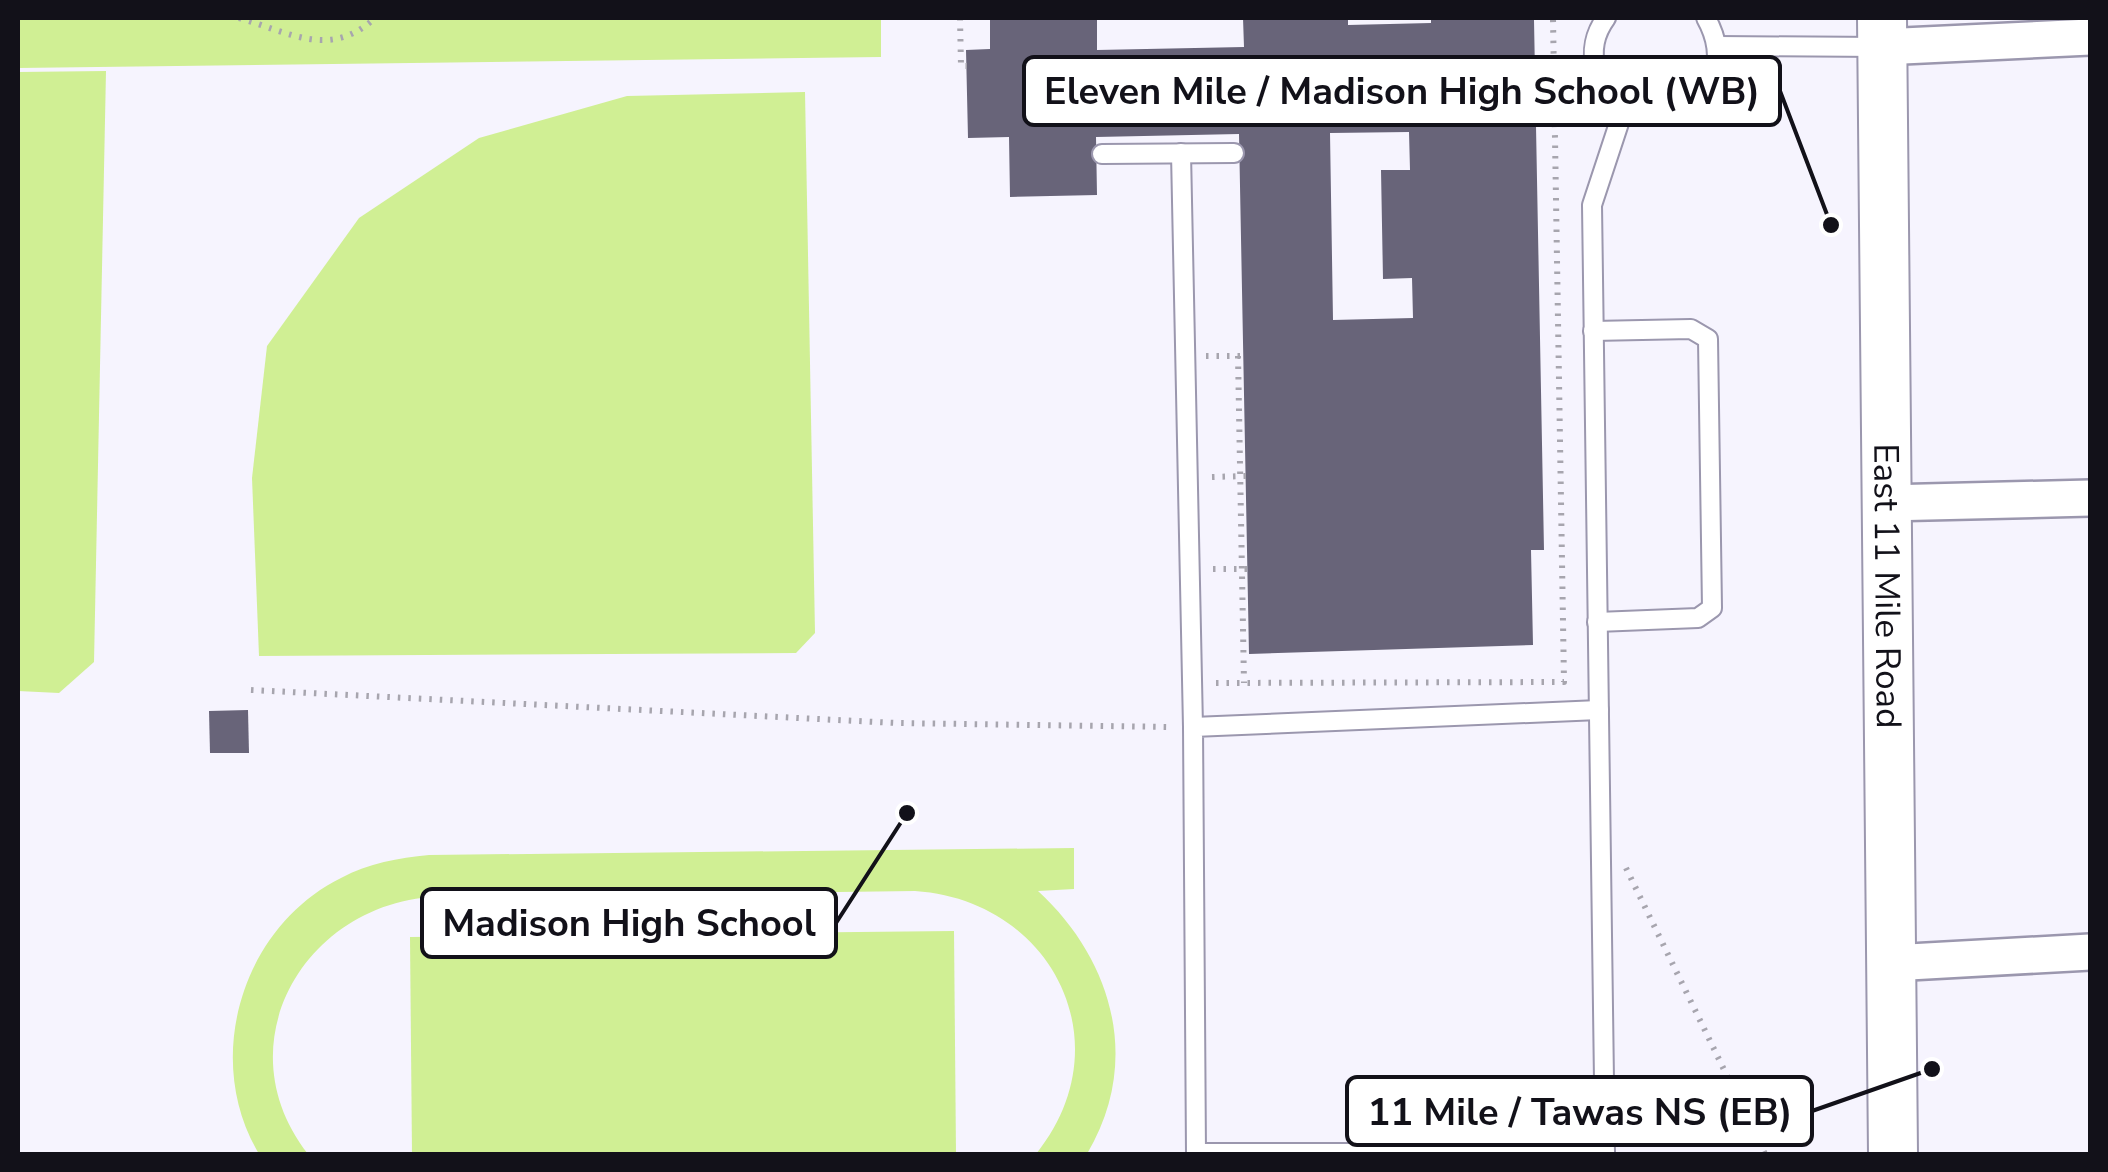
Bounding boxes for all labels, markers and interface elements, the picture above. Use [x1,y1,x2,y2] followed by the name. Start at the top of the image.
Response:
[1024,57,1780,125] callout: Eleven Mile / Madison High School (WB)
[1044,66,1760,117] text: Eleven Mile / Madison High School (WB)
[1863,443,1912,729] street label: East 11 Mile Road
[422,889,836,957] callout: Madison High School
[442,898,816,949] text: Madison High School
[1347,1077,1812,1145] callout: 11 Mile / Tawas NS (EB)
[1367,1087,1793,1138] text: 11 Mile / Tawas NS (EB)

